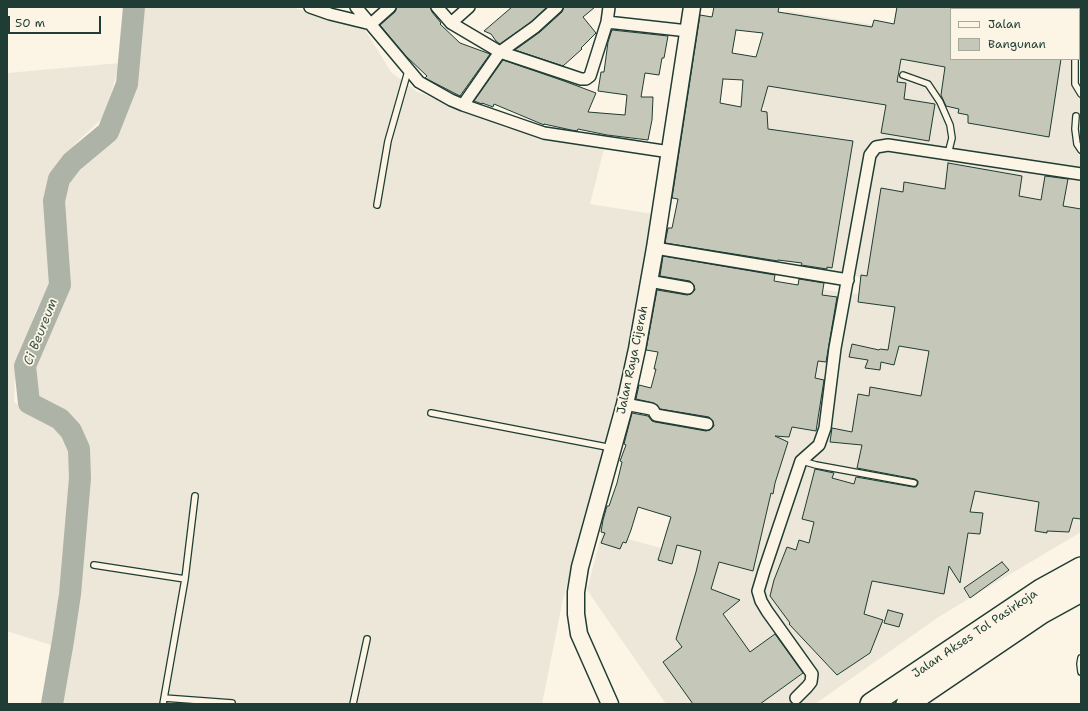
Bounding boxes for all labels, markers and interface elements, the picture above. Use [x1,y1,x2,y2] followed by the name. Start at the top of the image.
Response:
[10,8,103,34] scale bar
[950,8,1080,60] legend
[15,15,45,31] text: 50 m
[988,16,1021,32] text: Jalan
[988,36,1046,52] text: Bangunan
[21,296,61,368] water label: Ci Beureum
[614,304,652,416] street label: Jalan Raya Cijerah
[910,587,1040,681] street label: Jalan Akses Tol Pasirkoja

